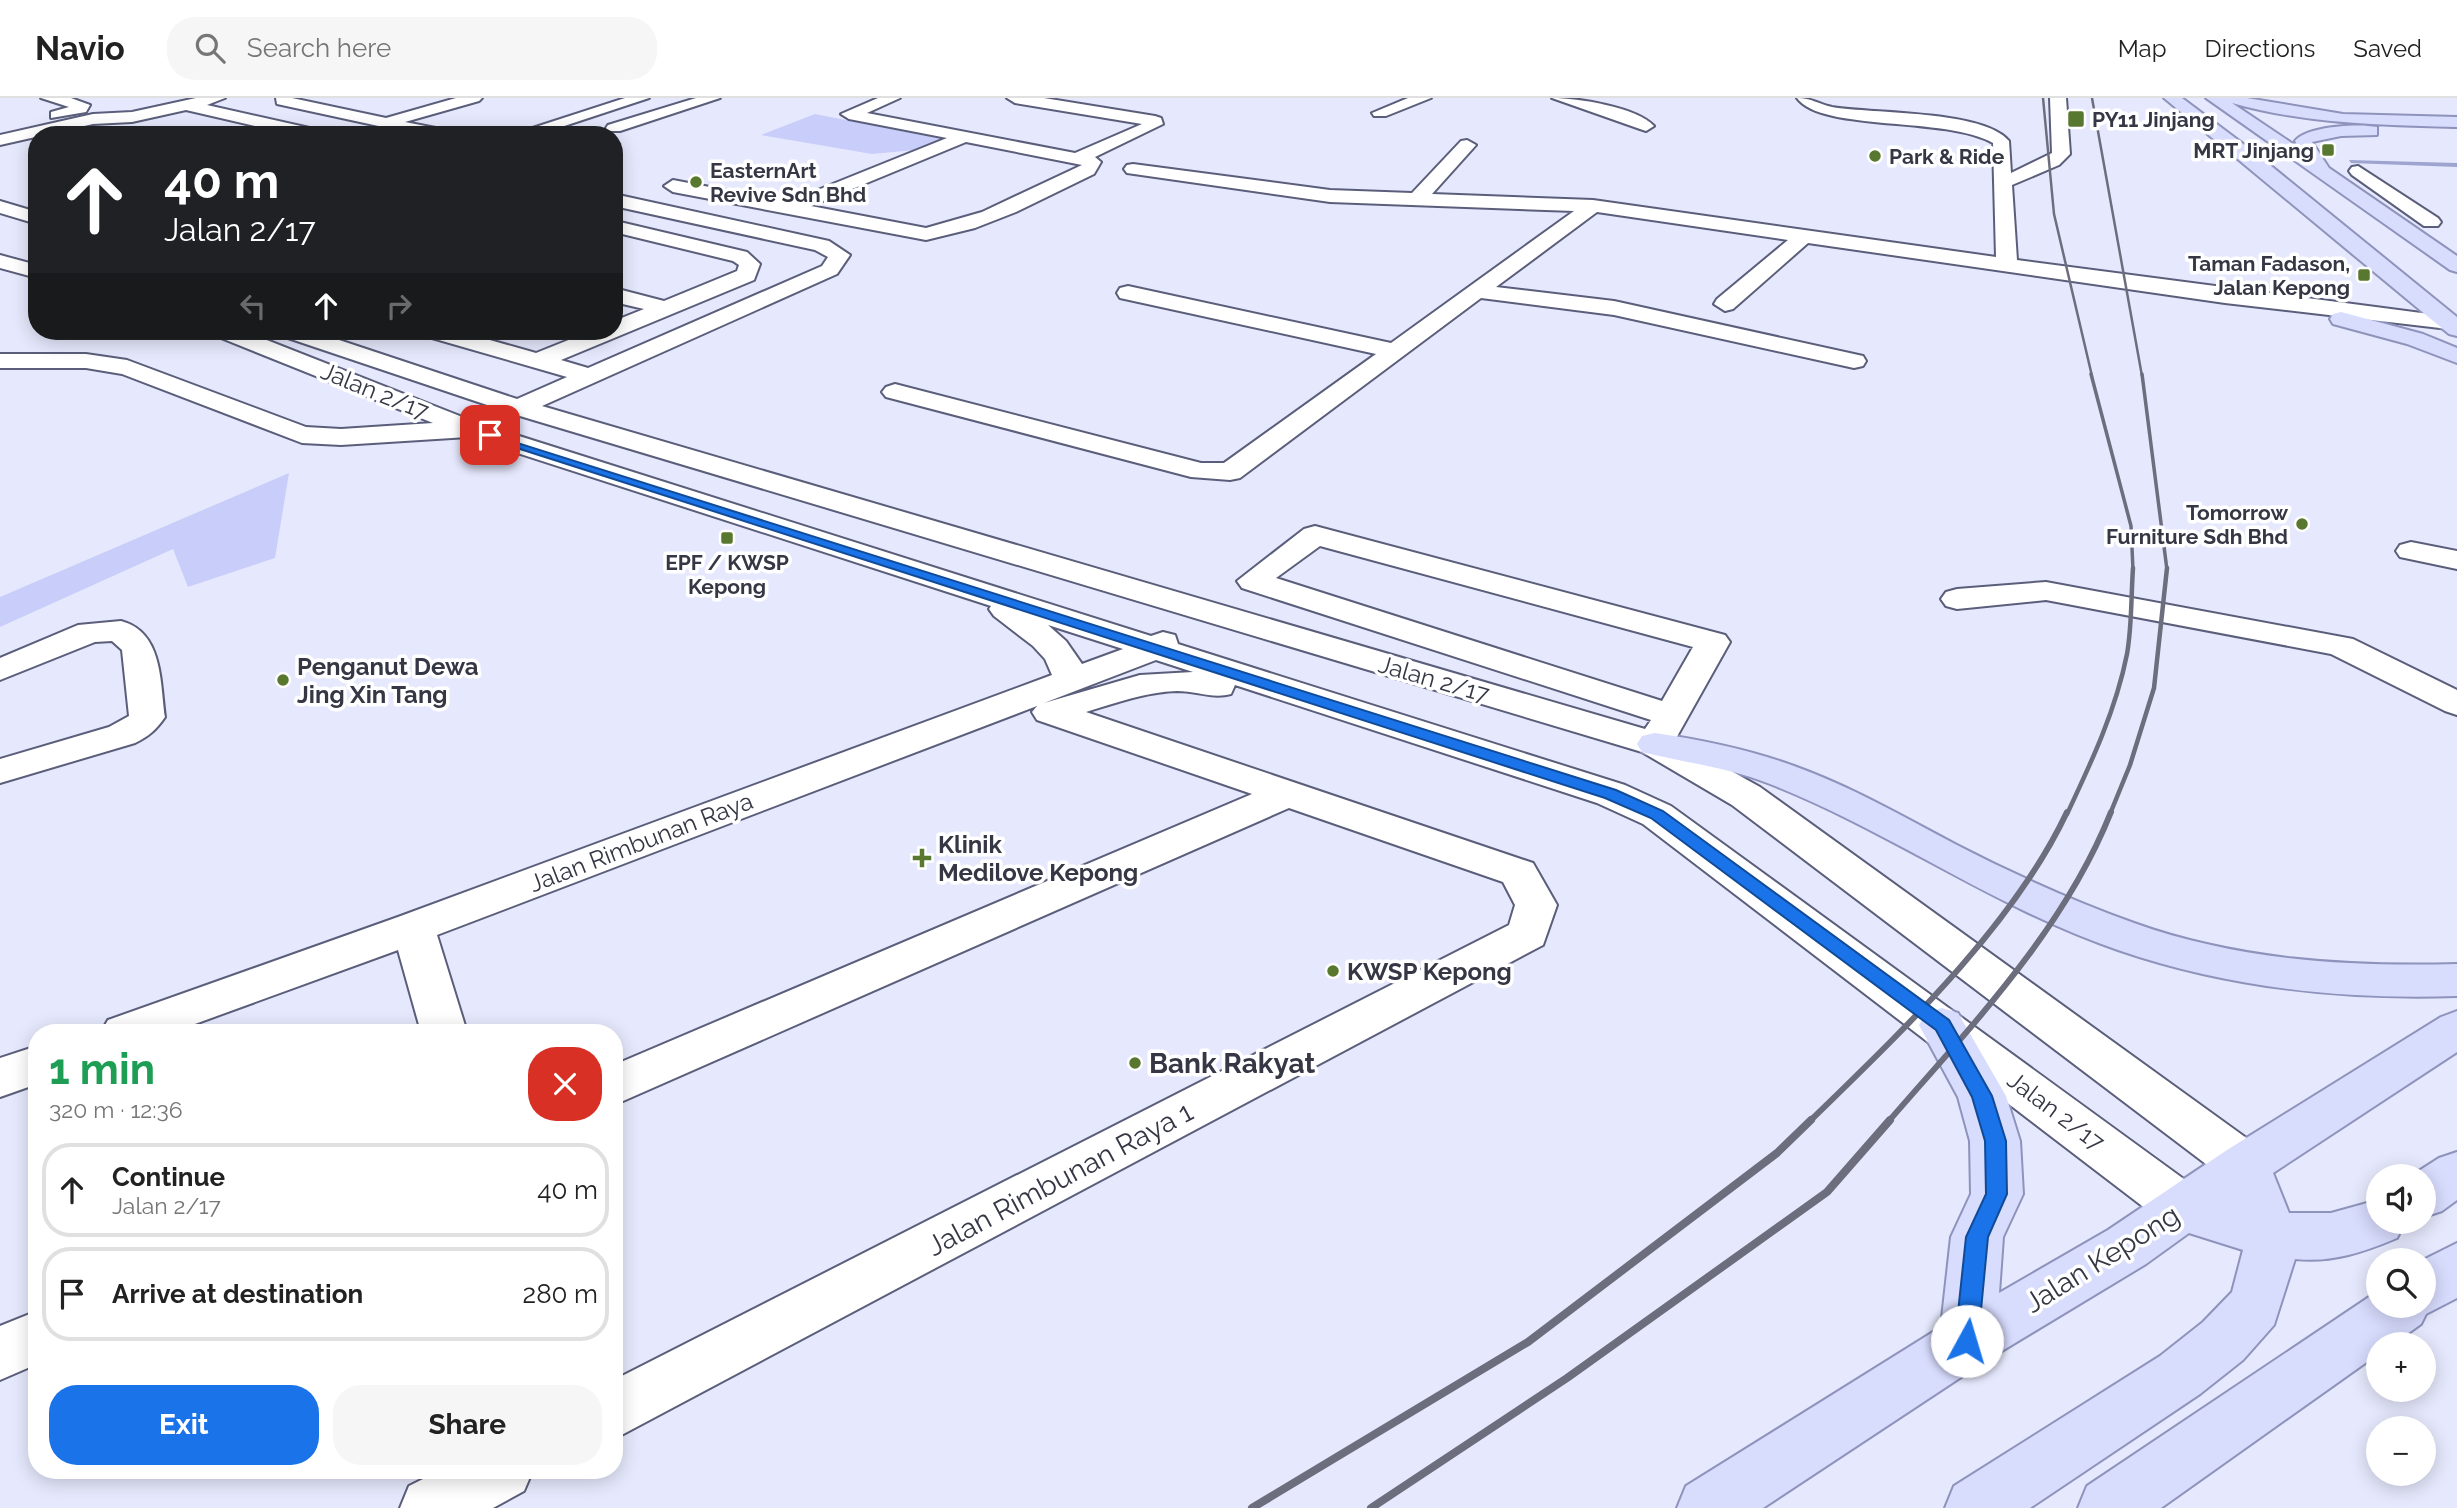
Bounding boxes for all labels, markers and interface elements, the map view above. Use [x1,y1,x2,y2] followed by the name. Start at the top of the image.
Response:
[167,17,657,80] search box
[35,29,125,68] text: Navio
[191,29,229,67] icon: search
[247,33,391,63] text: Search here
[2118,34,2167,63] text: Map
[2205,34,2315,63] text: Directions
[2353,34,2422,63] text: Saved
[2092,107,2215,132] place label: PY11 Jinjang
[2066,109,2086,129] marker: PY11 Jinjang
[2193,138,2314,163] place label: MRT Jinjang
[2320,142,2336,158] marker: MRT Jinjang
[1889,144,2005,169] place label: Park & Ride
[1867,148,1883,164] marker: Park & Ride
[164,152,279,209] text: 40 m
[49,154,140,245] icon: ahead
[710,158,866,207] place label: EasternArt Revive Sdn Bhd
[688,174,704,190] marker: EasternArt Revive Sdn Bhd
[164,211,316,248] text: Jalan 2/17
[2188,251,2350,300] place label: Taman Fadason, Jalan Kepong
[2356,267,2372,283] marker: Taman Fadason, Jalan Kepong
[234,287,272,325] icon: left
[307,287,345,325] icon: ahead
[380,287,418,325] icon: right
[317,356,433,426] street label: Jalan 2/17
[460,405,520,465] pin
[471,416,509,454] icon: arrive
[2106,500,2288,549] place label: Tomorrow Furniture Sdh Bhd
[2294,516,2310,532] marker: Tomorrow Furniture Sdh Bhd
[719,530,735,546] marker: EPF / KWSP Kepong
[665,550,789,599] place label: EPF / KWSP Kepong
[1375,649,1493,709] street label: Jalan 2/17
[297,652,479,709] place label: Penganut Dewa Jing Xin Tang
[275,672,291,688] marker: Penganut Dewa Jing Xin Tang
[525,786,757,898] street label: Jalan Rimbunan Raya
[938,830,1138,887] place label: Klinik Medilove Kepong
[912,848,932,868] marker: Klinik Medilove Kepong
[1347,957,1512,986] place label: KWSP Kepong
[1325,963,1341,979] marker: KWSP Kepong
[49,1045,155,1094] text: 1 min
[528,1047,602,1121] button: close
[1149,1047,1315,1080] place label: Bank Rakyat
[1127,1055,1143,1071] marker: Bank Rakyat
[2002,1065,2110,1157] street label: Jalan 2/17
[922,1095,1198,1263] street label: Jalan Rimbunan Raya 1
[49,1096,183,1123] text: 320 m · 12:36
[112,1162,225,1192] text: Continue
[2366,1164,2436,1486] map controls
[2366,1164,2436,1234] button: sound
[53,1171,91,1209] icon: ahead
[537,1175,598,1205] text: 40 m
[112,1192,221,1219] text: Jalan 2/17
[2019,1198,2185,1320] street label: Jalan Kepong
[2366,1248,2436,1318] button: search
[53,1275,91,1313] icon: arrive
[112,1279,363,1309] text: Arrive at destination
[523,1279,598,1309] text: 280 m
[1930,1304,2004,1378] position arrow
[2366,1332,2436,1402] button: +
[49,1385,319,1465] button: Exit
[333,1385,602,1465] button: Share
[2366,1416,2436,1486] button: −

